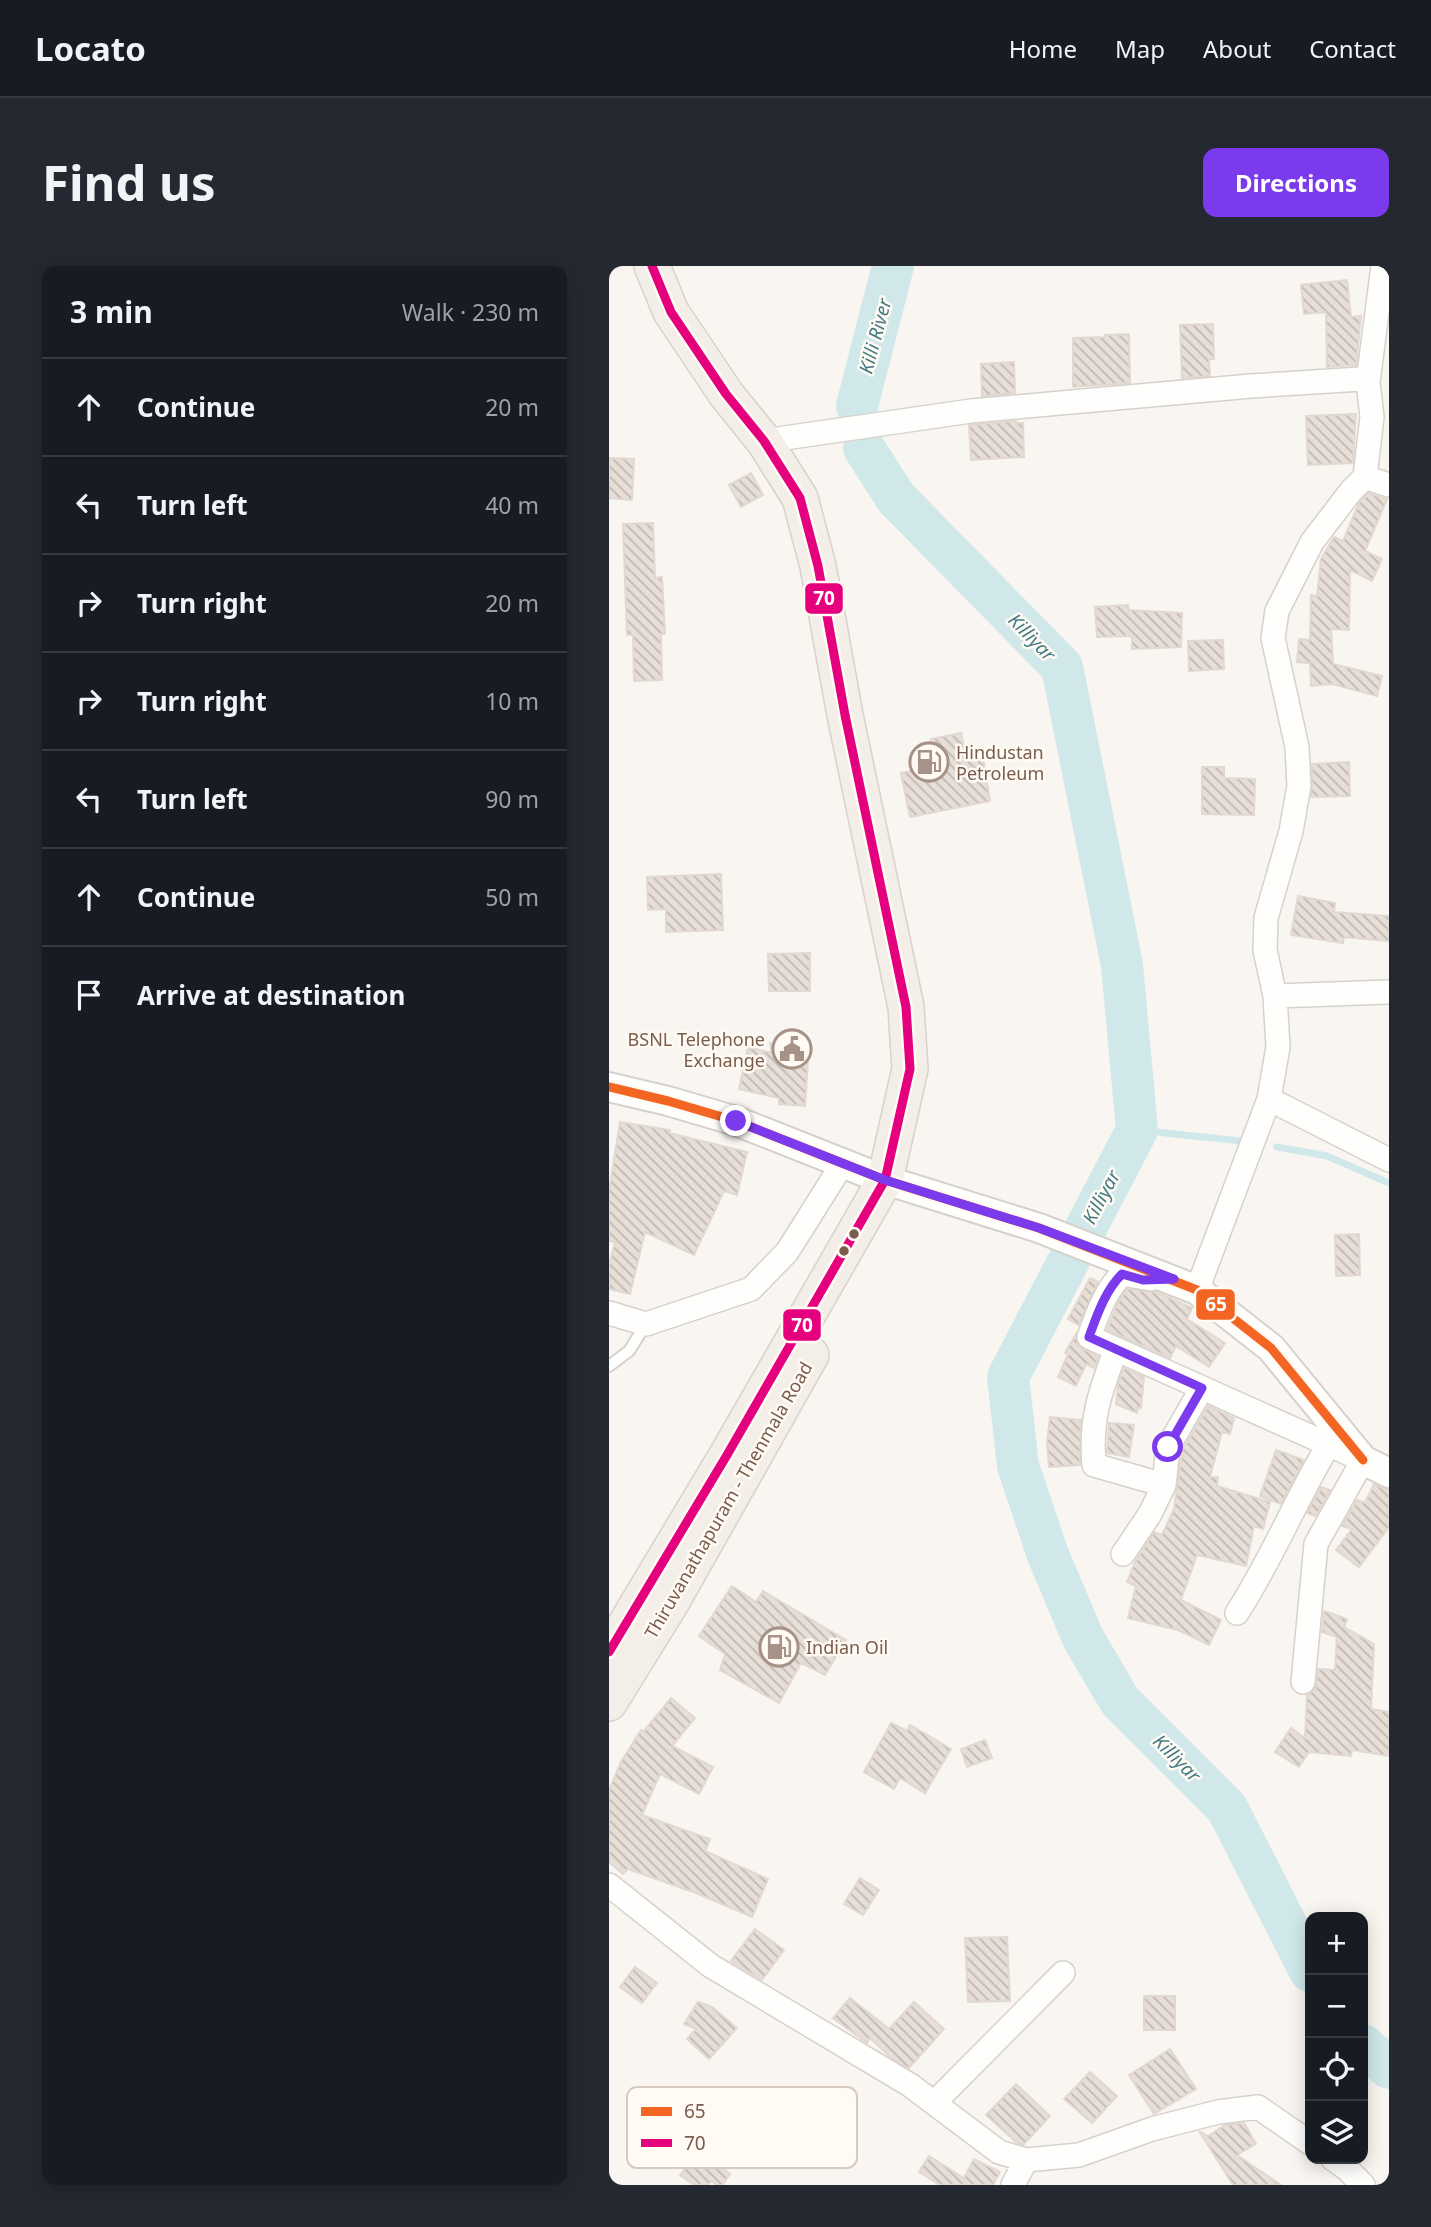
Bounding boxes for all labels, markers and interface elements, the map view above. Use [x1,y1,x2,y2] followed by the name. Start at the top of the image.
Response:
[35,26,146,71] text: Locato
[1009,32,1077,65] text: Home
[1115,32,1165,65] text: Map
[1203,32,1271,65] text: About
[1309,32,1396,65] text: Contact
[1203,148,1389,217] button: Directions
[42,149,216,215] text: Find us
[70,291,153,332] text: 3 min
[852,294,898,377] water label: Killi River
[402,296,539,328] text: Walk · 230 m
[70,388,108,426] icon: ahead
[137,389,255,425] text: Continue
[485,391,539,423] text: 20 m
[70,486,108,524] icon: left
[137,487,248,523] text: Turn left
[485,489,539,521] text: 40 m
[804,582,844,615] line badge: 70
[70,584,108,622] icon: right
[137,585,267,621] text: Turn right
[813,585,835,611] text: 70
[485,587,539,619] text: 20 m
[1003,607,1062,668] water label: Killiyar
[70,682,108,720] icon: right
[137,683,267,719] text: Turn right
[485,685,539,717] text: 10 m
[956,740,1044,785] place label: Hindustan Petroleum
[908,741,950,783] fuel station icon: Hindustan Petroleum
[70,780,108,818] icon: left
[137,781,248,817] text: Turn left
[485,783,539,815] text: 90 m
[70,878,108,916] icon: ahead
[137,879,255,915] text: Continue
[485,881,539,913] text: 50 m
[70,976,108,1014] icon: arrive
[137,977,406,1013] text: Arrive at destination
[628,1027,765,1072] place label: BSNL Telephone Exchange
[771,1028,813,1070] public building icon: BSNL Telephone Exchange
[720,1105,751,1136] route end
[1076,1164,1127,1228] water label: Killiyar
[847,1227,861,1241] unlabelled marker
[837,1244,851,1258] unlabelled marker
[1195,1288,1236,1321] line badge: 65
[1205,1291,1227,1317] text: 65
[782,1308,822,1342] line badge: 70
[791,1312,813,1338] text: 70
[639,1357,817,1643] street label: Thiruvanathapuram - Thenmala Road
[1152,1431,1183,1462] route start
[758,1626,800,1668] fuel station icon: Indian Oil
[806,1635,888,1659] place label: Indian Oil
[1147,1728,1208,1789] water label: Killiyar
[1305,1912,1368,2164] map controls
[1305,1912,1368,1975] button: +
[1305,1975,1368,2038] button: −
[1305,2038,1368,2101] button: locate
[627,2087,857,2168] legend
[684,2098,706,2124] text: 65
[1305,2101,1368,2164] button: layers
[684,2130,706,2156] text: 70

